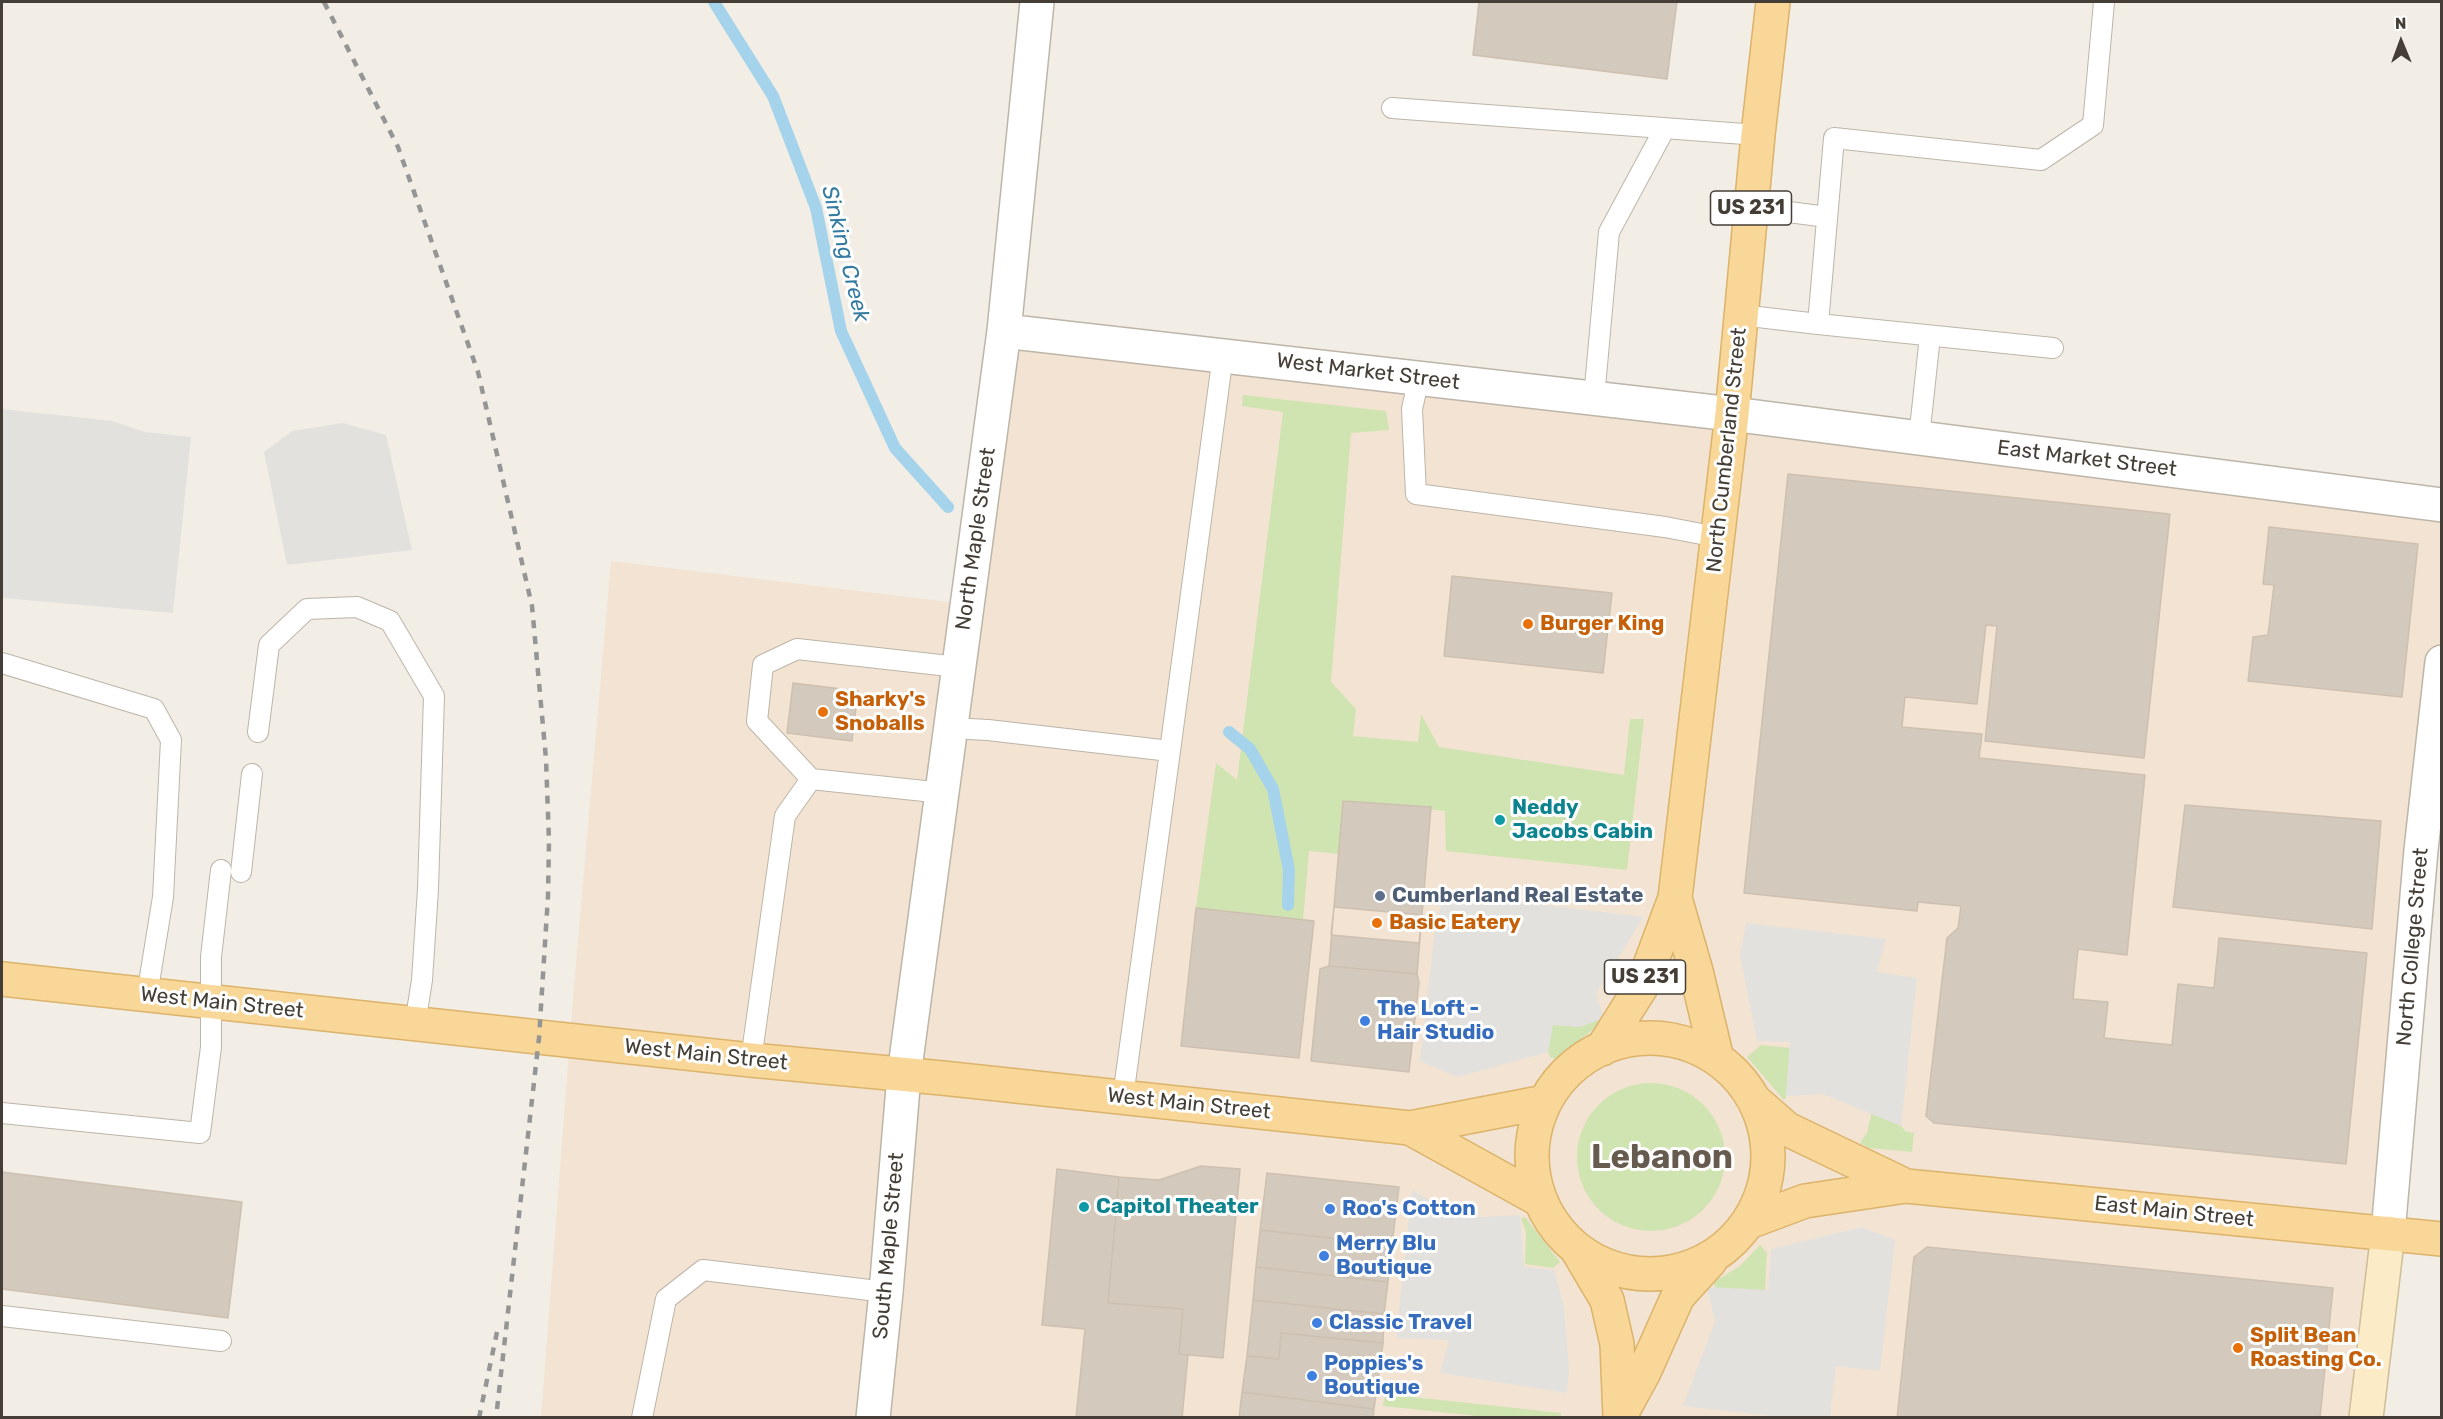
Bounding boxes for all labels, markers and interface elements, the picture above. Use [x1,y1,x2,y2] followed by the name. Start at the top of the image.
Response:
[2371,12,2431,72] north arrow
[2395,14,2407,33] text: N
[815,183,875,325] water label: Sinking Creek
[1710,191,1792,225] road number: US 231
[1702,326,1752,574] street label: North Cumberland Street
[1275,348,1461,396] street label: West Market Street
[1996,435,2178,483] street label: East Market Street
[951,446,1001,632] street label: North Maple Street
[1540,611,1664,637] place label: Burger King
[1521,617,1535,631] marker: Burger King
[835,687,926,737] place label: Sharky's Snoballs
[816,705,830,719] marker: Sharky's Snoballs
[1512,795,1653,845] place label: Neddy Jacobs Cabin
[1493,813,1507,827] marker: Neddy Jacobs Cabin
[2392,847,2434,1047] street label: North College Street
[1392,883,1643,909] place label: Cumberland Real Estate
[1373,889,1387,903] marker: Cumberland Real Estate
[1389,910,1521,936] place label: Basic Eatery
[1370,916,1384,930] marker: Basic Eatery
[1604,960,1686,994] road number: US 231
[139,982,305,1024] street label: West Main Street
[1377,996,1494,1046] place label: The Loft - Hair Studio
[1358,1014,1372,1028] marker: The Loft - Hair Studio
[623,1034,789,1076] street label: West Main Street
[1106,1083,1272,1125] street label: West Main Street
[1591,1138,1733,1178] district label: Lebanon
[868,1152,910,1340] street label: South Maple Street
[2093,1191,2255,1233] street label: East Main Street
[1096,1194,1259,1220] place label: Capitol Theater
[1342,1196,1476,1222] place label: Roo's Cotton
[1077,1200,1091,1214] marker: Capitol Theater
[1323,1202,1337,1216] marker: Roo's Cotton
[1336,1231,1436,1281] place label: Merry Blu Boutique
[1317,1249,1331,1263] marker: Merry Blu Boutique
[1329,1310,1472,1336] place label: Classic Travel
[1310,1316,1324,1330] marker: Classic Travel
[2250,1323,2382,1373] place label: Split Bean Roasting Co.
[2231,1341,2245,1355] marker: Split Bean Roasting Co.
[1324,1351,1423,1401] place label: Poppies's Boutique
[1305,1369,1319,1383] marker: Poppies's Boutique

